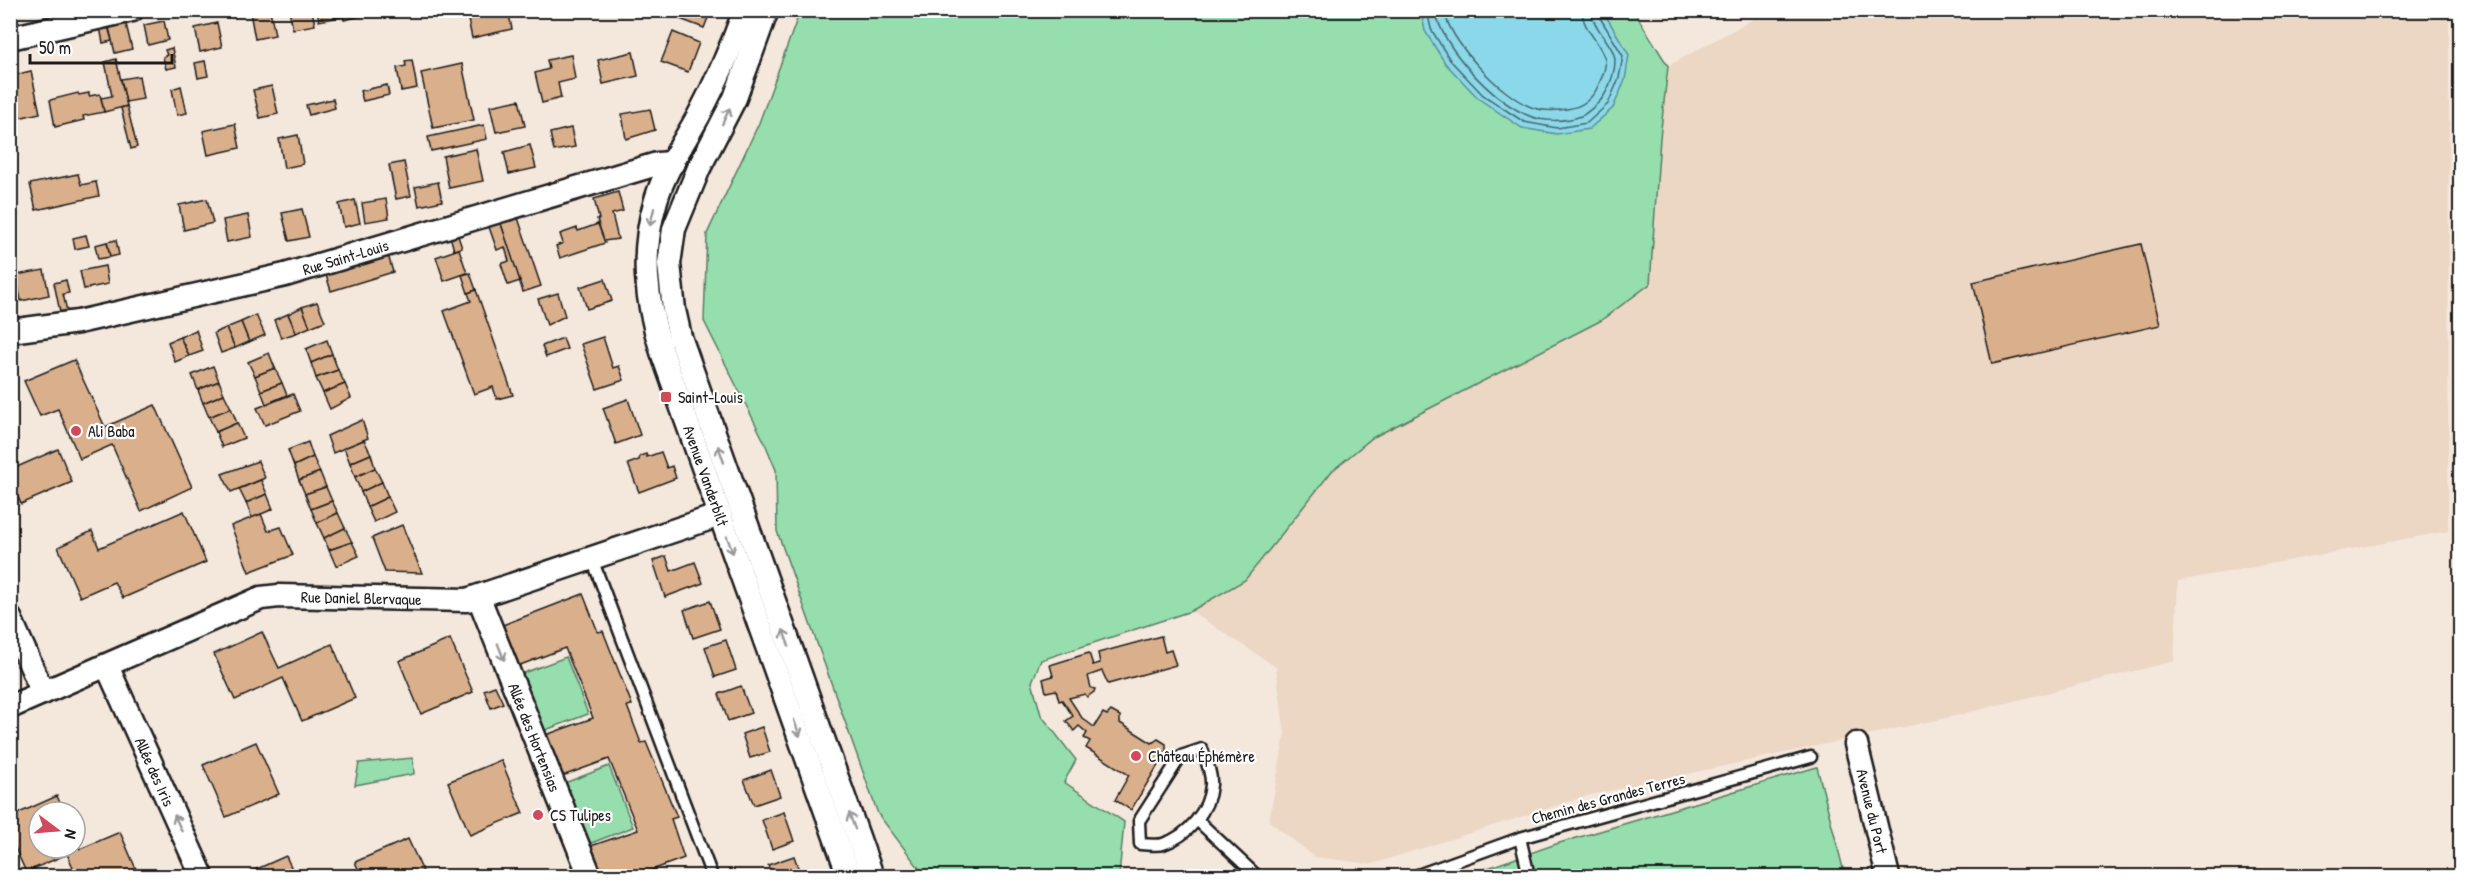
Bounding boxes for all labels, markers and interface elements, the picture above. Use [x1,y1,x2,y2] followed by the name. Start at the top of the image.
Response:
[30,27,172,65] scale bar
[39,35,71,60] text: 50 m
[721,108,733,126] one-way arrow
[646,207,657,226] one-way arrow
[300,234,391,280] street label: Rue Saint-Louis
[678,386,743,408] place label: Saint-Louis
[659,390,673,404] marker: Saint-Louis
[88,420,135,442] place label: Ali Baba
[678,422,734,529] street label: Avenue Vanderbilt
[69,424,83,438] marker: Ali Baba
[715,445,726,464] one-way arrow
[726,535,737,554] one-way arrow
[301,585,422,610] street label: Rue Daniel Blervaque
[779,629,790,648] one-way arrow
[496,642,507,661] one-way arrow
[503,680,566,795] street label: Allée des Hortensias
[792,718,803,737] one-way arrow
[130,734,180,810] street label: Allée des Iris
[1148,745,1255,767] place label: Château Éphémère
[1129,749,1143,763] marker: Château Éphémère
[1851,766,1893,856] street label: Avenue du Port
[1529,767,1687,829] street label: Chemin des Grandes Terres
[27,800,87,860] north arrow
[550,804,611,826] place label: CS Tulipes
[531,808,545,822] marker: CS Tulipes
[845,813,856,831] one-way arrow
[171,815,183,833] one-way arrow
[60,827,83,842] text: N

